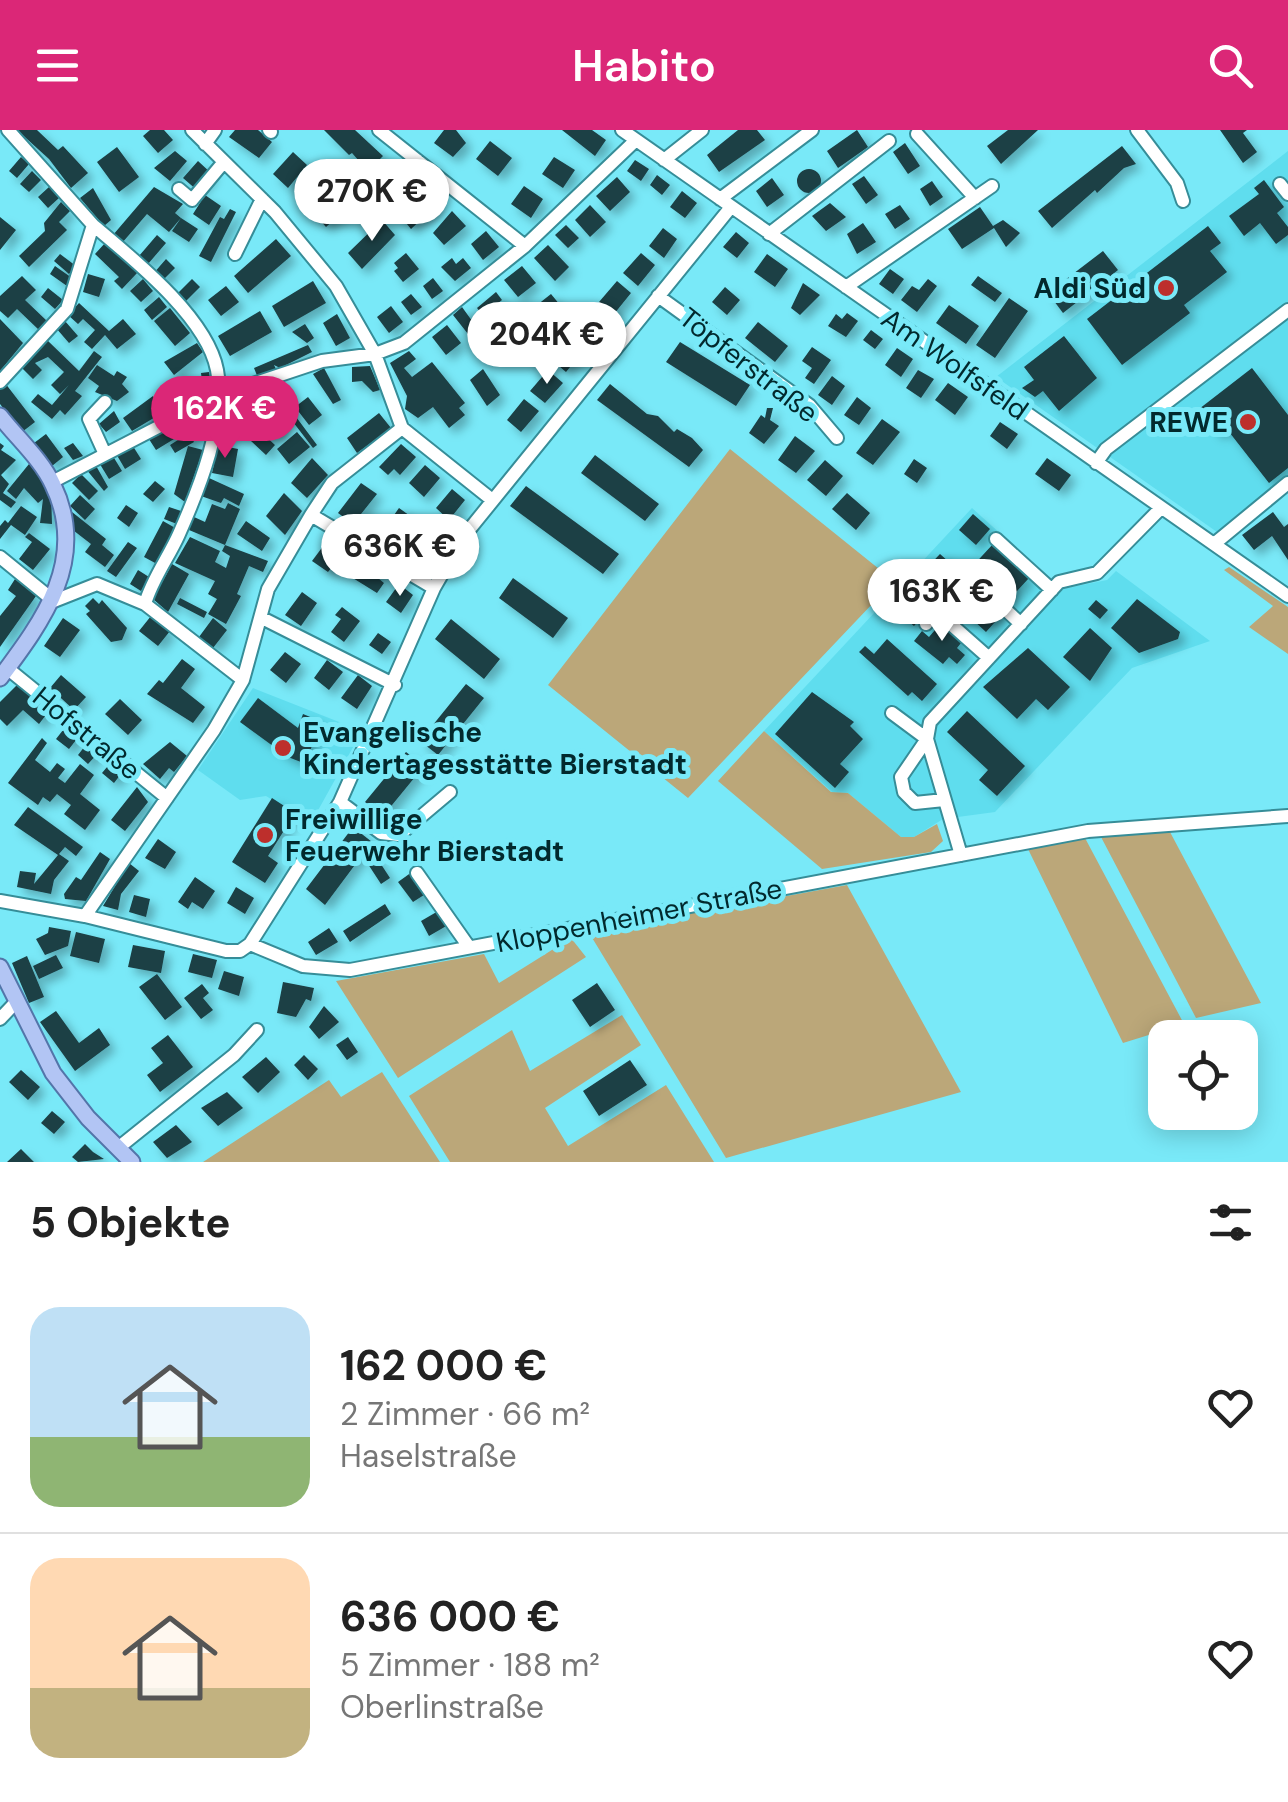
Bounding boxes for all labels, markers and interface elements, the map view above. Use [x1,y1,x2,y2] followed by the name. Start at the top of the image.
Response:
[572,36,716,95] text: Habito
[30,38,85,93] icon: menu
[1203,38,1258,93] icon: search
[291,159,453,244] pin: 270K €
[316,170,428,212] text: 270K €
[1034,270,1146,307] place label: Aldi Süd
[1155,277,1177,299] marker: Aldi Süd
[672,300,826,431] street label: Töpferstraße
[874,300,1035,429] street label: Am Wolfsfeld
[466,302,628,387] pin: 204K €
[489,313,605,355] text: 204K €
[144,376,306,461] pin: 162K €
[173,387,277,429] text: 162K €
[1149,404,1228,441] place label: REWE
[1237,411,1259,433] marker: REWE
[319,514,481,599] pin: 636K €
[343,525,457,567] text: 636K €
[861,559,1023,644] pin: 163K €
[890,570,994,612] text: 163K €
[25,679,148,788] street label: Hofstraße
[303,714,687,783] place label: Evangelische Kindertagesstätte Bierstadt
[272,737,294,759] marker: Evangelische Kindertagesstätte Bierstadt
[285,801,564,870] place label: Freiwillige Feuerwehr Bierstadt
[254,824,276,846] marker: Freiwillige Feuerwehr Bierstadt
[493,870,785,961] street label: Kloppenheimer Straße
[1148,1020,1258,1130] map controls
[1148,1020,1258,1130] button: locate
[30,1195,230,1250] text: 5 Objekte
[1203,1195,1258,1250] icon: filters
[340,1338,547,1393] text: 162 000 €
[110,1347,230,1467] icon: home
[1203,1380,1258,1435] icon: heart
[340,1393,590,1435] text: 2 Zimmer · 66 m²
[340,1435,517,1477] text: Haselstraße
[340,1589,560,1644] text: 636 000 €
[110,1598,230,1718] icon: home
[1203,1631,1258,1686] icon: heart
[340,1644,600,1686] text: 5 Zimmer · 188 m²
[340,1686,544,1728] text: Oberlinstraße

